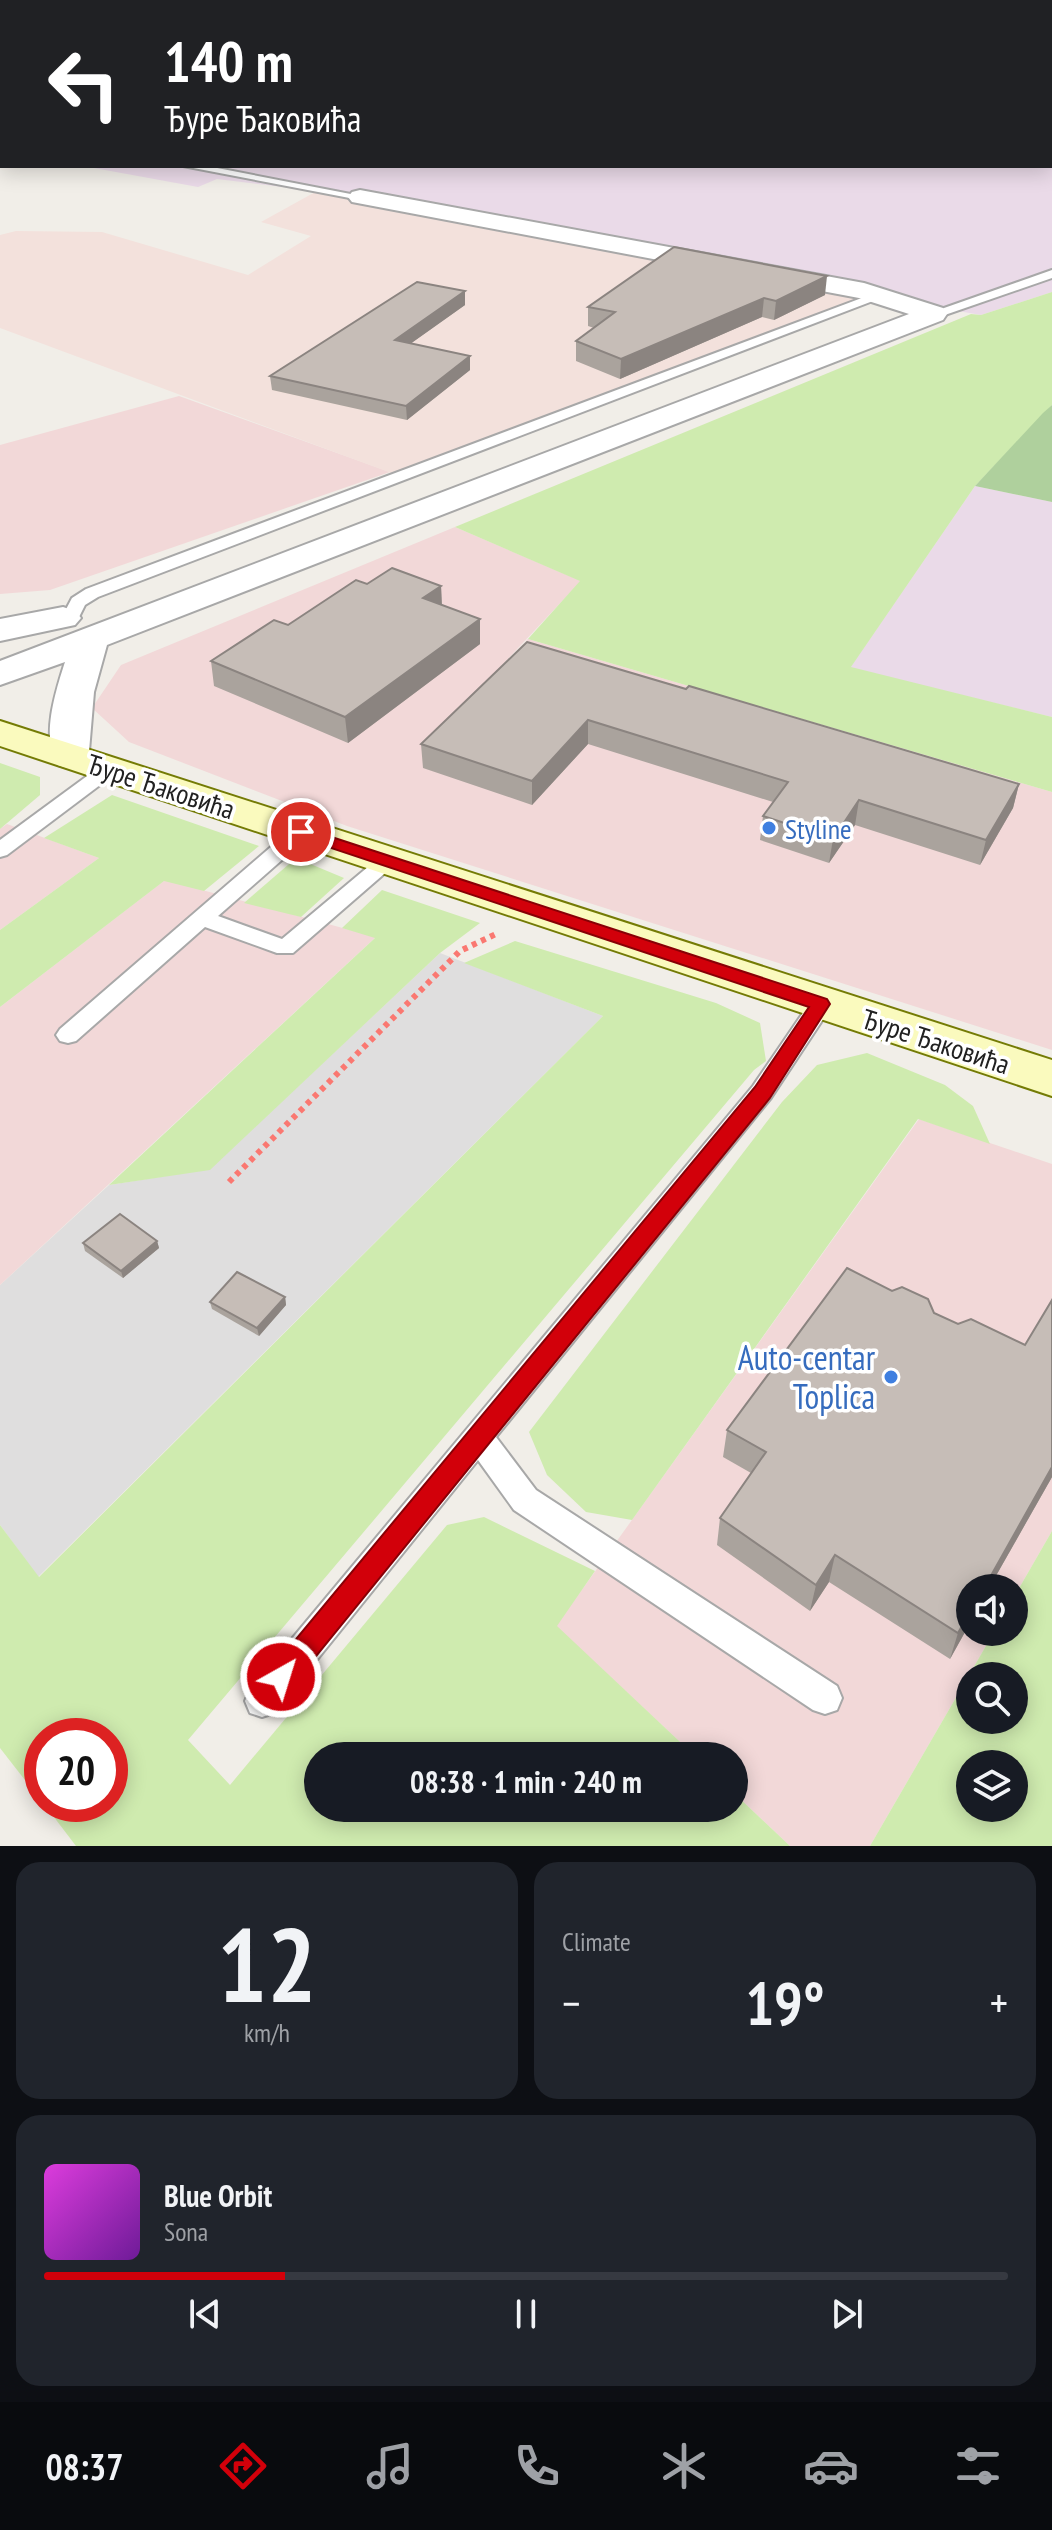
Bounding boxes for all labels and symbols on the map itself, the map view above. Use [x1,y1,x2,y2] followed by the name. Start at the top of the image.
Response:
[82,745,240,827] street label: Ђуре Ђаковића
[267,798,335,866] pin
[785,810,852,847] place label: Styline
[760,819,778,837] marker: Styline
[857,1000,1015,1082] street label: Ђуре Ђаковића
[738,1335,876,1418] place label: Auto-centar Toplica
[882,1368,900,1386] marker: Auto-centar Toplica
[239,1635,323,1719] position arrow
[24,1718,128,1822] speed limit sign: 20

